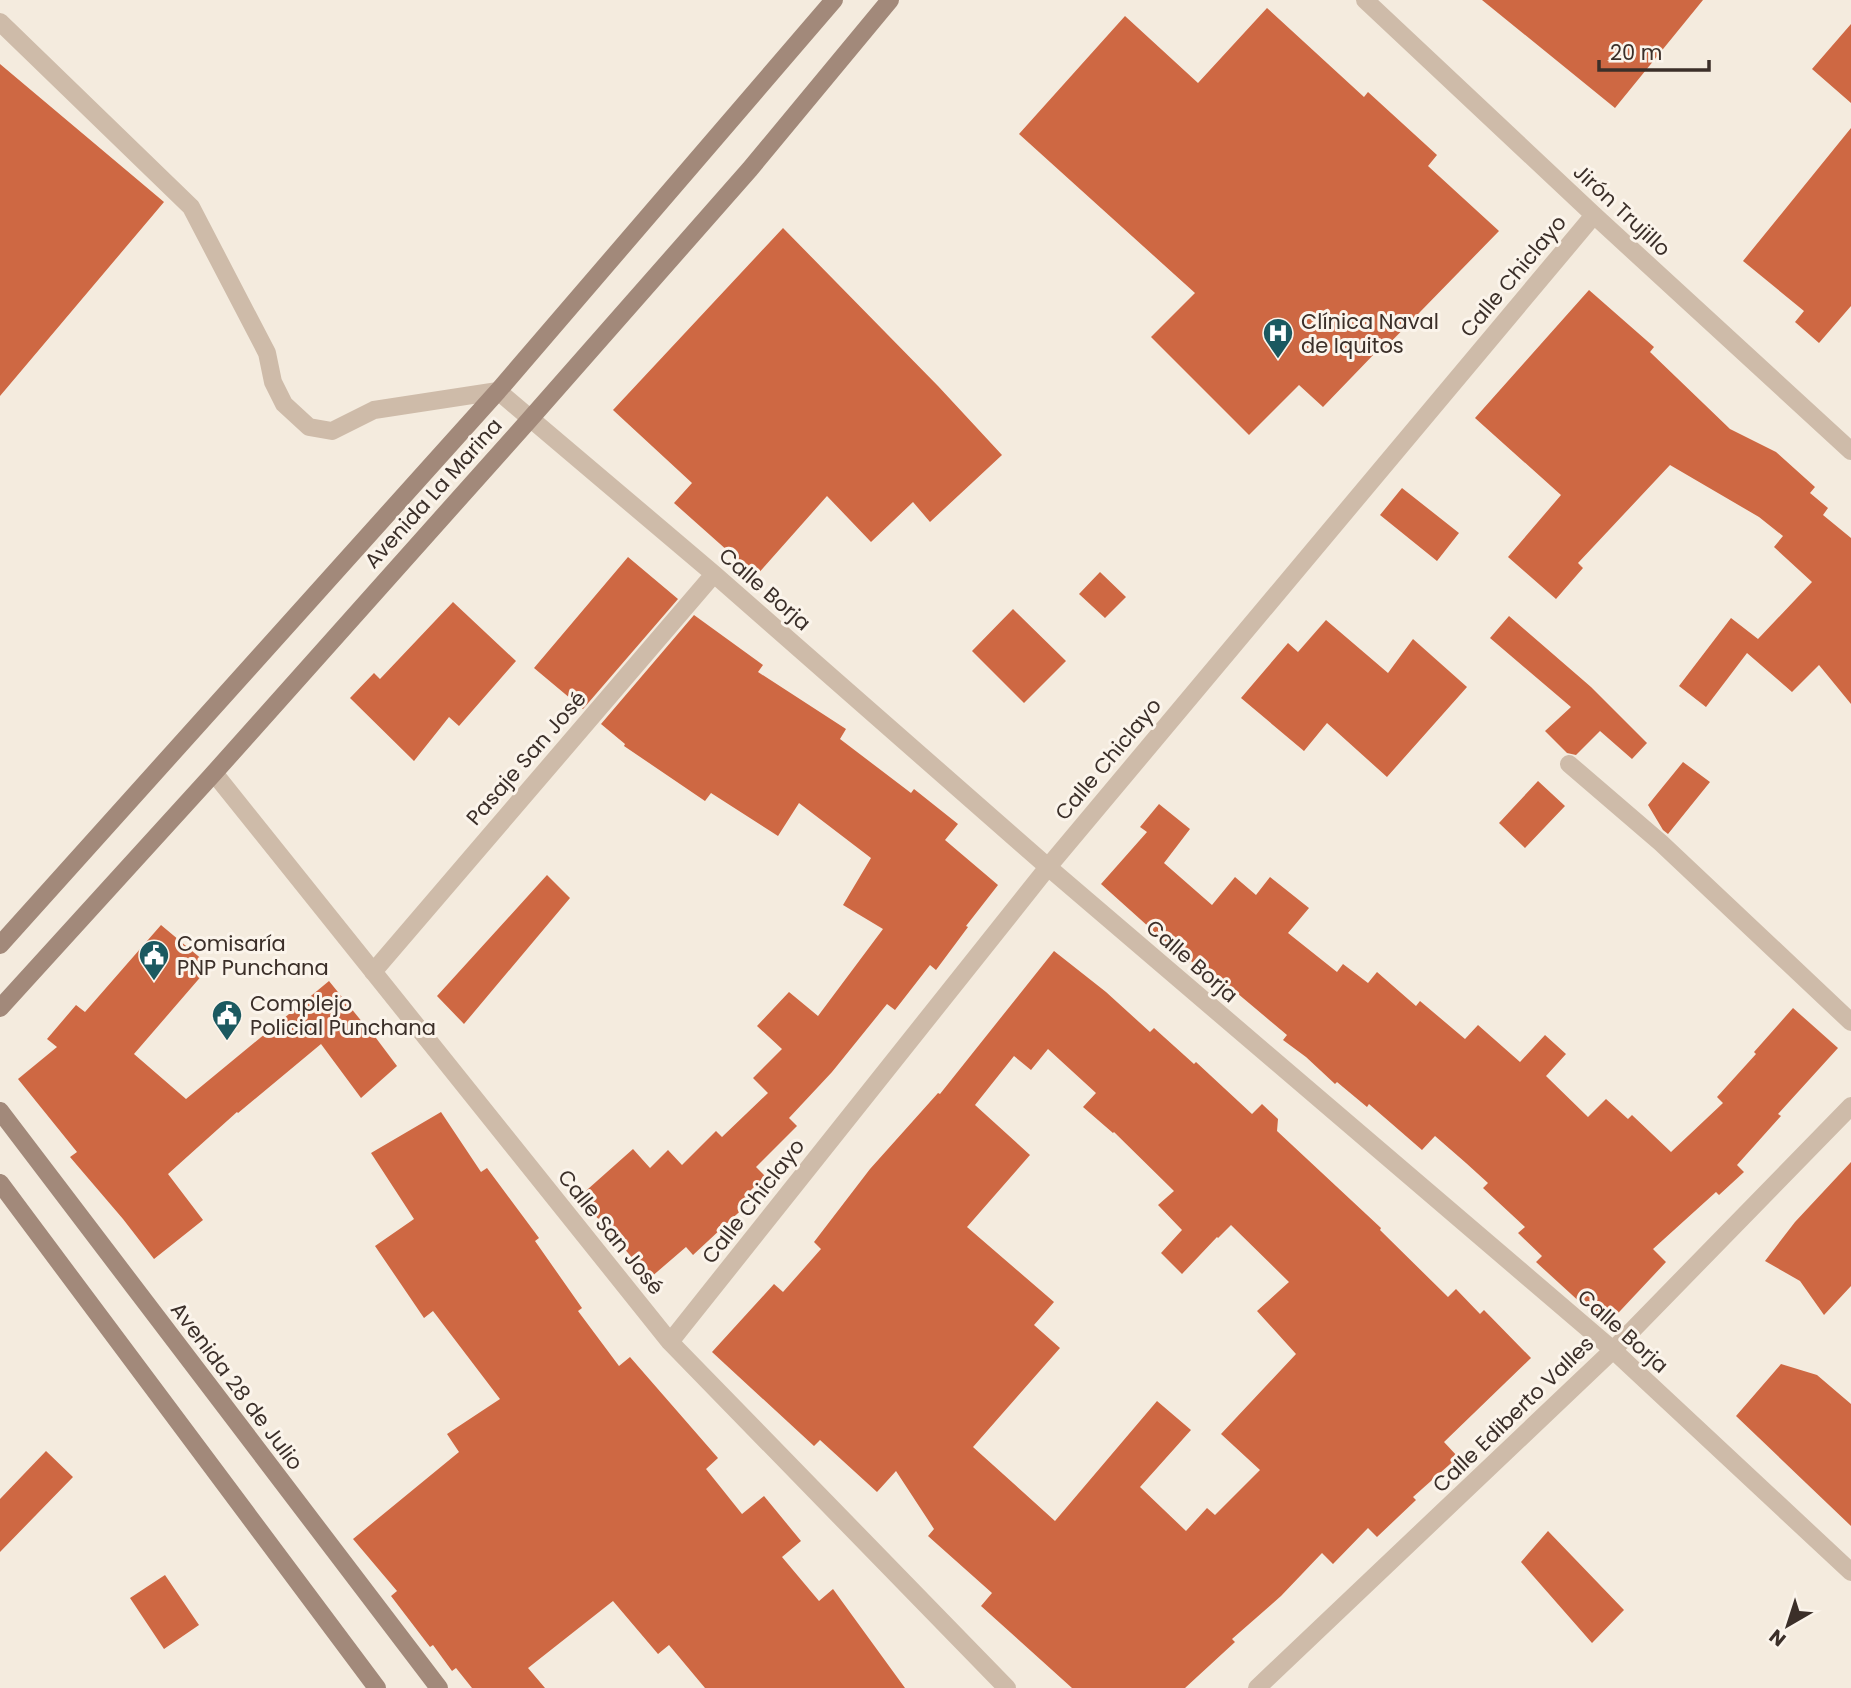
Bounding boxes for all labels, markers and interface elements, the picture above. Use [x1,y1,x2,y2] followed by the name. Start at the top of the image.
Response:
[1599,28,1709,72] scale bar
[1610,38,1663,67] text: 20 m
[1567,157,1677,263] street label: Jirón Trujillo
[1453,209,1573,343] street label: Calle Chiclayo
[1301,307,1439,360] place label: Clínica Naval de Iquitos
[1261,316,1295,360] hospital icon: Clínica Naval de Iquitos
[358,411,508,575] street label: Avenida La Marina
[713,541,817,637] street label: Calle Borja
[459,685,593,831] street label: Pasaje San José
[1048,692,1168,826] street label: Calle Chiclayo
[1140,913,1244,1009] street label: Calle Borja
[177,929,329,982] place label: Comisaría PNP Punchana
[137,938,171,982] public building icon: Comisaría PNP Punchana
[250,989,436,1042] place label: Complejo Policial Punchana
[210,998,244,1042] public building icon: Complejo Policial Punchana
[695,1132,811,1270] street label: Calle Chiclayo
[551,1163,671,1301] street label: Calle San José
[1571,1282,1675,1380] street label: Calle Borja
[164,1296,310,1476] street label: Avenida 28 de Julio
[1426,1329,1600,1499] street label: Calle Ediberto Valles
[1753,1590,1823,1660] north arrow
[1764,1623,1792,1653] text: N

